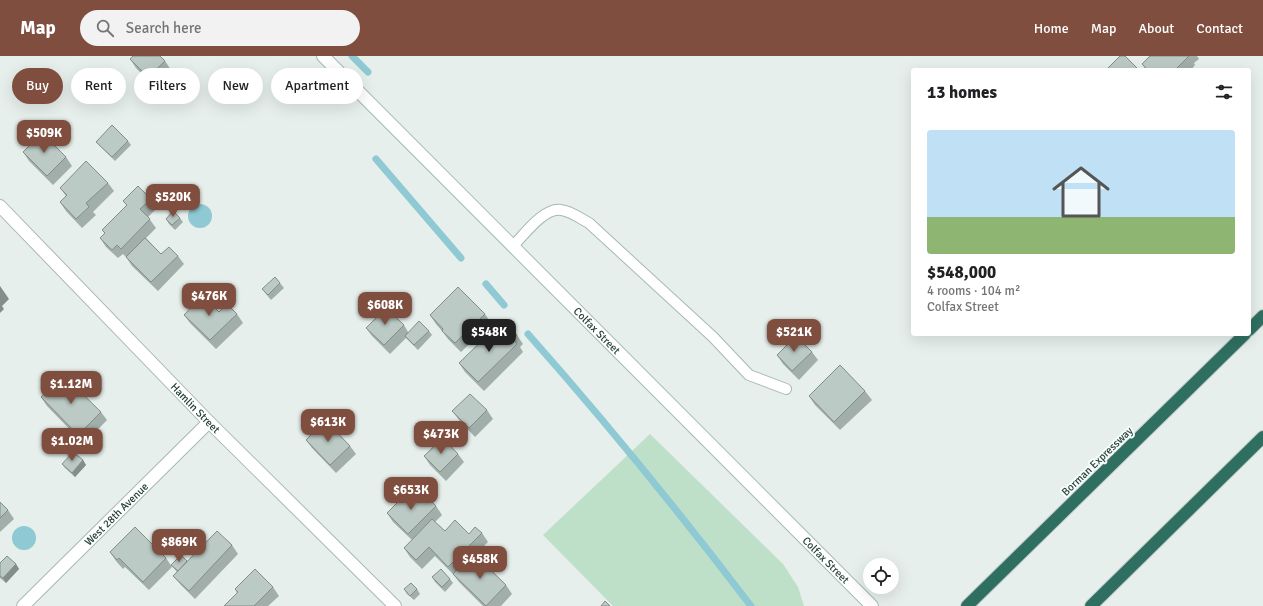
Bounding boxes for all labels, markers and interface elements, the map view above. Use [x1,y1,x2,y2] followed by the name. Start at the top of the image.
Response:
[80,10,360,46] search box
[20,16,56,40] text: Map
[94,17,116,39] icon: search
[126,19,201,37] text: Search here
[1034,20,1069,37] text: Home
[1091,20,1116,37] text: Map
[1138,20,1174,37] text: About
[1196,20,1243,37] text: Contact
[12,68,63,104] chip: Buy
[71,68,126,104] chip: Rent
[134,68,200,104] chip: Filters
[208,68,263,104] chip: New
[271,68,363,104] chip: Apartment
[1213,81,1235,103] icon: filters
[927,82,997,103] text: 13 homes
[16,120,72,154] pin: $509K
[26,125,62,141] text: $509K
[1045,156,1117,228] icon: home
[145,184,201,218] pin: $520K
[155,189,191,205] text: $520K
[927,262,996,283] text: $548,000
[181,283,237,317] pin: $476K
[927,283,1020,299] text: 4 rooms · 104 m²
[191,288,227,304] text: $476K
[357,292,413,326] pin: $608K
[367,297,403,313] text: $608K
[927,299,999,315] text: Colfax Street
[571,305,623,357] street label: Colfax Street
[461,319,517,353] pin: $548K
[766,319,822,353] pin: $521K
[471,324,507,340] text: $548K
[776,324,812,340] text: $521K
[38,371,104,405] pin: $1.12M
[50,376,92,392] text: $1.12M
[168,380,223,436] street label: Hamlin Street
[300,409,356,443] pin: $613K
[310,414,346,430] text: $613K
[413,421,469,455] pin: $473K
[1059,424,1136,499] street label: Borman Expressway
[423,426,459,442] text: $473K
[39,428,105,462] pin: $1.02M
[51,433,93,449] text: $1.02M
[383,477,439,511] pin: $653K
[82,480,151,548] street label: West 28th Avenue
[393,482,429,498] text: $653K
[151,529,207,563] pin: $869K
[161,534,197,550] text: $869K
[800,534,852,587] street label: Colfax Street
[452,546,508,580] pin: $458K
[462,551,498,567] text: $458K
[863,558,899,594] map controls
[863,558,899,594] button: locate

